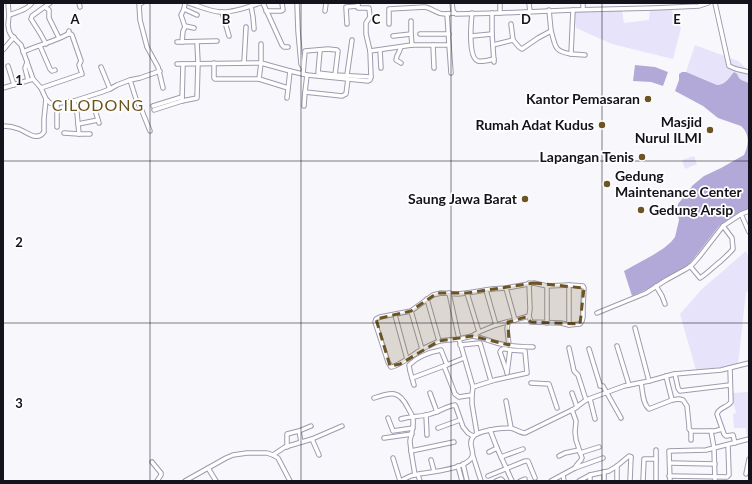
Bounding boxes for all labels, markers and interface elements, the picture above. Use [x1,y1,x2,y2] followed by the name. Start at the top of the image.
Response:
[69,11,80,27] text: A
[222,11,231,27] text: B
[372,11,381,27] text: C
[521,11,531,27] text: D
[673,11,681,27] text: E
[15,72,23,88] text: 1
[526,90,640,107] place label: Kantor Pemasaran
[643,94,653,104] marker: Kantor Pemasaran
[52,95,144,114] district label: CILODONG
[635,113,702,146] place label: Masjid Nurul ILMI
[475,116,594,133] place label: Rumah Adat Kudus
[597,120,607,130] marker: Rumah Adat Kudus
[705,125,715,135] marker: Masjid Nurul ILMI
[540,148,634,165] place label: Lapangan Tenis
[637,152,647,162] marker: Lapangan Tenis
[615,167,743,200] place label: Gedung Maintenance Center
[602,179,612,189] marker: Gedung Maintenance Center
[408,190,518,207] place label: Saung Jawa Barat
[520,194,530,204] marker: Saung Jawa Barat
[649,201,733,218] place label: Gedung Arsip
[636,205,646,215] marker: Gedung Arsip
[15,234,23,250] text: 2
[15,395,23,411] text: 3

